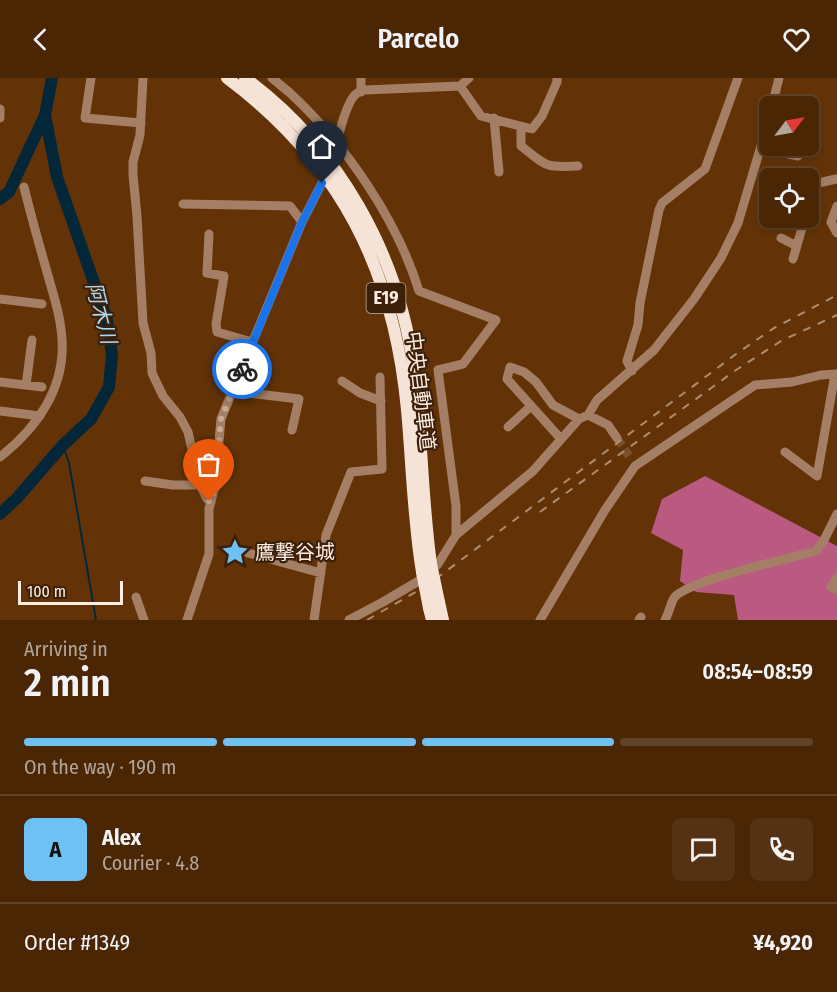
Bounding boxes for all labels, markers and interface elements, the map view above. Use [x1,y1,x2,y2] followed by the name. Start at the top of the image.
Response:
[24,23,57,56] icon: back
[378,23,460,55] text: Parcelo
[780,23,813,56] icon: heart
[759,96,819,156] north arrow
[759,96,819,228] map controls
[296,121,347,183] pin
[305,130,338,163] icon: home
[759,168,819,228] button: locate
[80,279,122,349] water label: 阿木川
[366,283,406,313] road number: E19
[402,330,440,452] street label: 中央自動車道
[212,339,272,399] courier
[226,353,259,386] icon: bike
[183,439,234,501] pin
[192,448,225,481] icon: bag
[220,537,250,567] place icon: 鷹撃谷城
[255,540,335,564] place label: 鷹撃谷城
[18,578,123,606] scale bar
[27,582,66,601] text: 100 m
[24,637,108,661] text: Arriving in
[702,658,813,685] text: 08:54–08:59
[24,660,111,706] text: 2 min
[24,755,176,779] text: On the way · 190 m
[672,818,735,881] button: chat
[750,818,813,881] button: phone
[102,824,141,851] text: Alex
[50,836,61,863] text: A
[102,851,199,875] text: Courier · 4.8
[24,929,130,956] text: Order #1349
[753,929,813,956] text: ¥4,920

